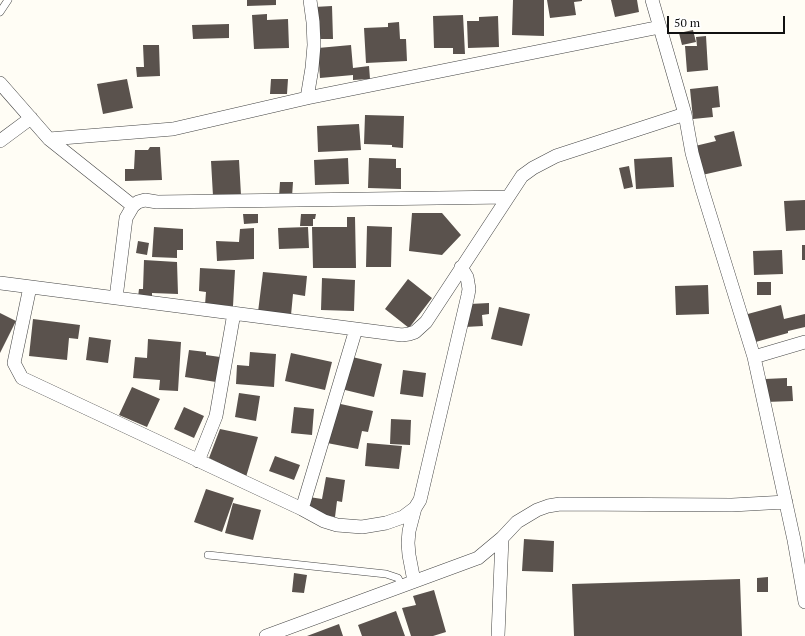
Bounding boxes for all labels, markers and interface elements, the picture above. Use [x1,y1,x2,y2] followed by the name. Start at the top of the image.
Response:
[669,8,787,34] scale bar
[674,15,700,30] text: 50 m

